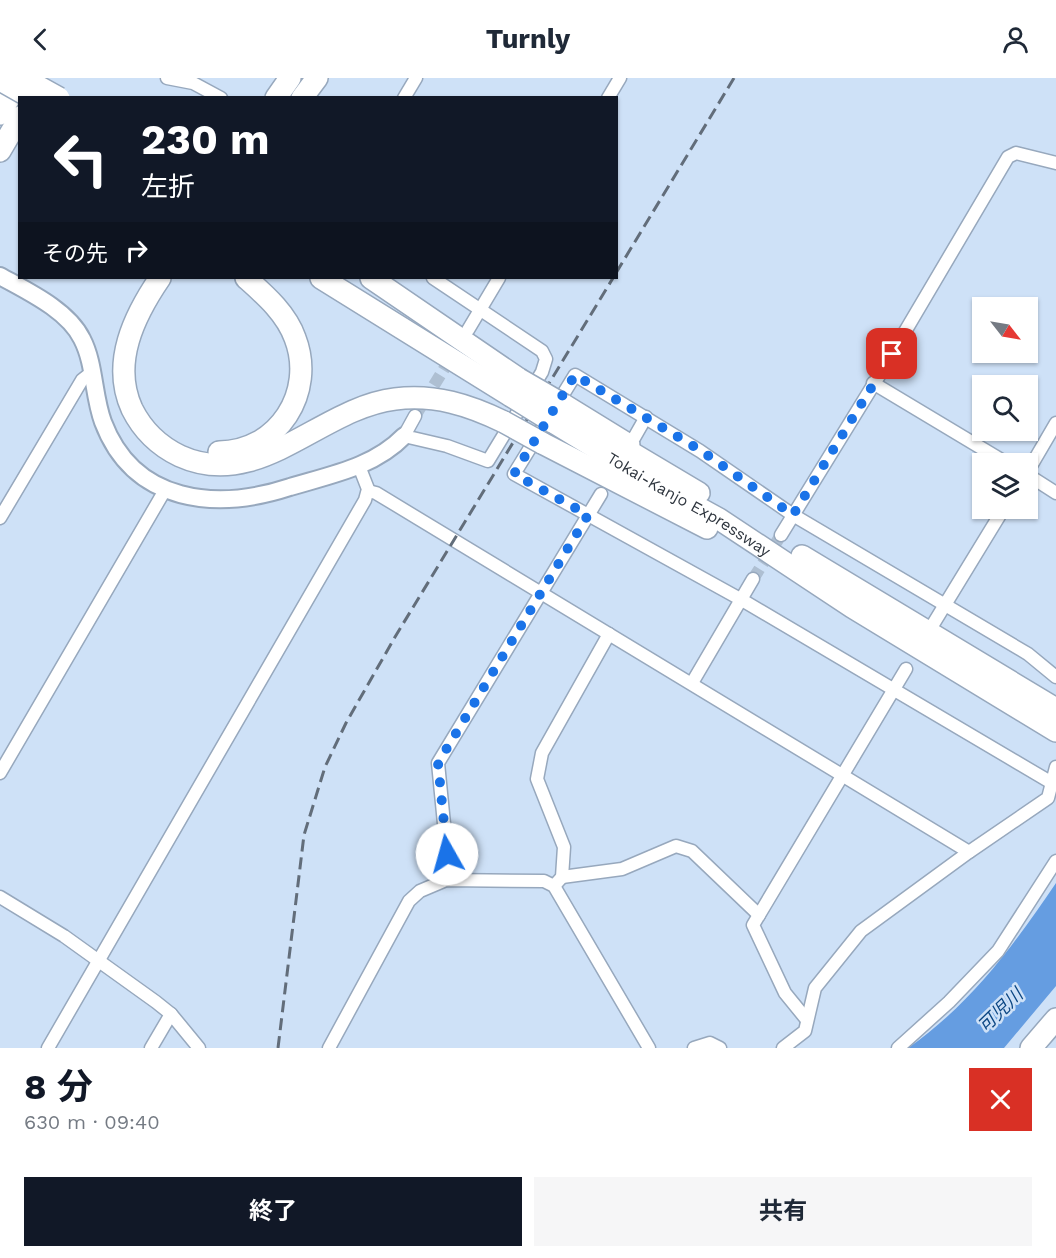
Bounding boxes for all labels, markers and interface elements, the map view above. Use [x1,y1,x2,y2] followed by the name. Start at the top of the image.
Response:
[24,23,57,56] icon: back
[486,23,570,55] text: Turnly
[999,23,1032,56] icon: person
[141,115,270,164] text: 230 m
[42,120,120,198] icon: left
[141,171,195,203] text: 左折
[120,234,153,267] icon: right
[42,241,108,266] text: その先
[972,297,1038,363] north arrow
[972,297,1038,519] map controls
[866,328,917,379] pin
[875,337,908,370] icon: arrive
[972,375,1038,441] button: search
[604,448,775,561] street label: Tokai-Kanjo Expressway
[972,453,1038,519] button: layers
[415,822,479,886] position arrow
[973,982,1028,1036] water label: 可児川
[24,1066,93,1108] text: 8 分
[969,1068,1032,1131] button: close
[24,1110,160,1134] text: 630 m · 09:40
[24,1177,522,1246] button: 終了
[534,1177,1032,1246] button: 共有

